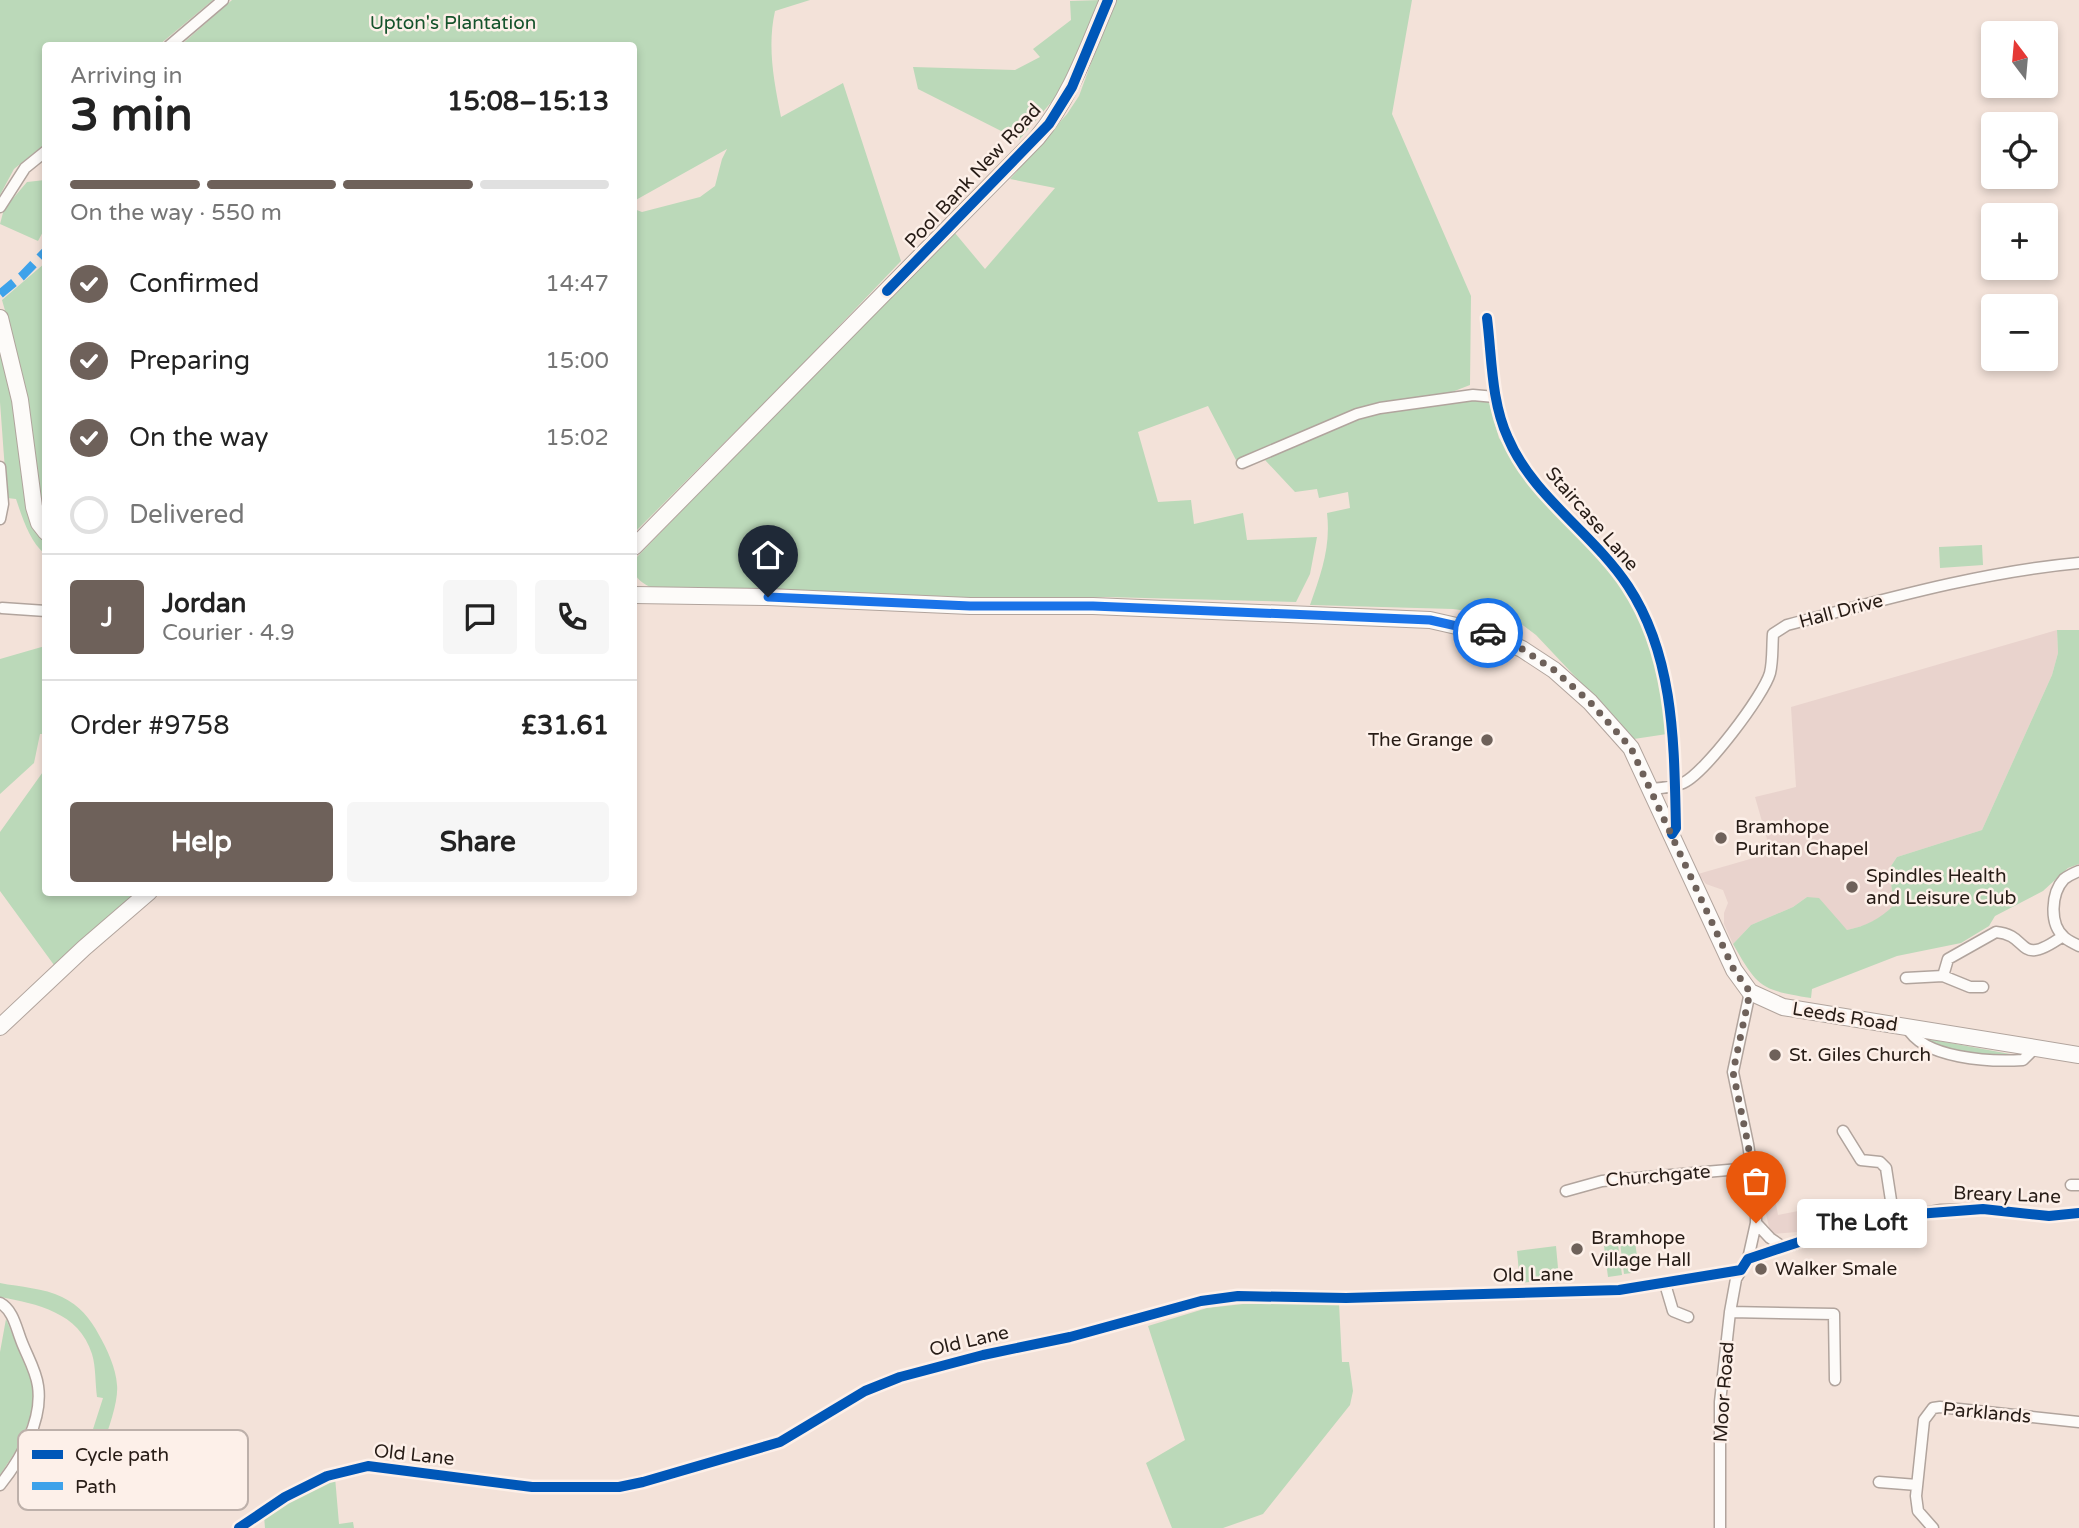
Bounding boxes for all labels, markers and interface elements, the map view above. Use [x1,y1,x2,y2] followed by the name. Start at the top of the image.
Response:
[370,12,536,34] park label: Upton's Plantation
[1981,21,2058,98] north arrow
[1981,21,2058,371] map controls
[70,62,183,90] text: Arriving in
[447,86,609,117] text: 15:08–15:13
[70,88,193,143] text: 3 min
[900,99,1046,253] street label: Pool Bank New Road
[1981,112,2058,189] button: locate
[70,199,282,227] text: On the way · 550 m
[1981,203,2058,280] button: +
[70,265,108,303] icon: check
[129,268,259,299] text: Confirmed
[545,270,609,298] text: 14:47
[1981,294,2058,371] button: −
[70,342,108,380] icon: check
[129,345,250,376] text: Preparing
[545,347,609,375] text: 15:00
[70,419,108,457] icon: check
[129,422,269,453] text: On the way
[545,424,609,452] text: 15:02
[1541,463,1643,575] street label: Staircase Lane
[129,499,245,530] text: Delivered
[738,525,798,597] pin
[749,536,787,574] icon: home
[443,580,517,654] button: chat
[535,580,609,654] button: phone
[162,588,246,619] text: Jordan
[1797,589,1885,633] street label: Hall Drive
[1453,598,1523,668] courier
[101,602,113,633] text: J
[1469,614,1507,652] icon: car
[162,619,295,647] text: Courier · 4.9
[70,710,230,741] text: Order #9758
[521,710,609,741] text: £31.61
[1368,729,1473,751] place label: The Grange
[1479,732,1495,748] marker: The Grange
[70,802,333,882] button: Help
[347,802,609,882] button: Share
[1735,816,1869,860] place label: Bramhope Puritan Chapel
[1713,830,1729,846] marker: Bramhope Puritan Chapel
[1866,865,2016,909] place label: Spindles Health and Leisure Club
[1844,879,1860,895] marker: Spindles Health and Leisure Club
[1791,998,1899,1036] street label: Leeds Road
[1789,1044,1931,1066] place label: St. Giles Church
[1767,1047,1783,1063] marker: St. Giles Church
[1726,1151,1786,1223] pin
[1605,1160,1711,1192] street label: Churchgate
[1737,1162,1775,1200] icon: bag
[1953,1182,2061,1208] street label: Breary Lane
[1798,1198,1928,1248] callout: The Loft
[1816,1209,1908,1237] text: The Loft
[1591,1227,1691,1271] place label: Bramhope Village Hall
[1569,1241,1585,1257] marker: Bramhope Village Hall
[1775,1258,1897,1280] place label: Walker Smale
[1753,1261,1769,1277] marker: Walker Smale
[1492,1263,1574,1287] street label: Old Lane
[927,1321,1011,1361] street label: Old Lane
[1709,1341,1739,1443] street label: Moor Road
[1942,1398,2032,1428] street label: Parklands
[18,1430,248,1510] legend
[373,1440,455,1470] street label: Old Lane
[75,1444,169,1466] text: Cycle path
[75,1476,117,1498] text: Path

